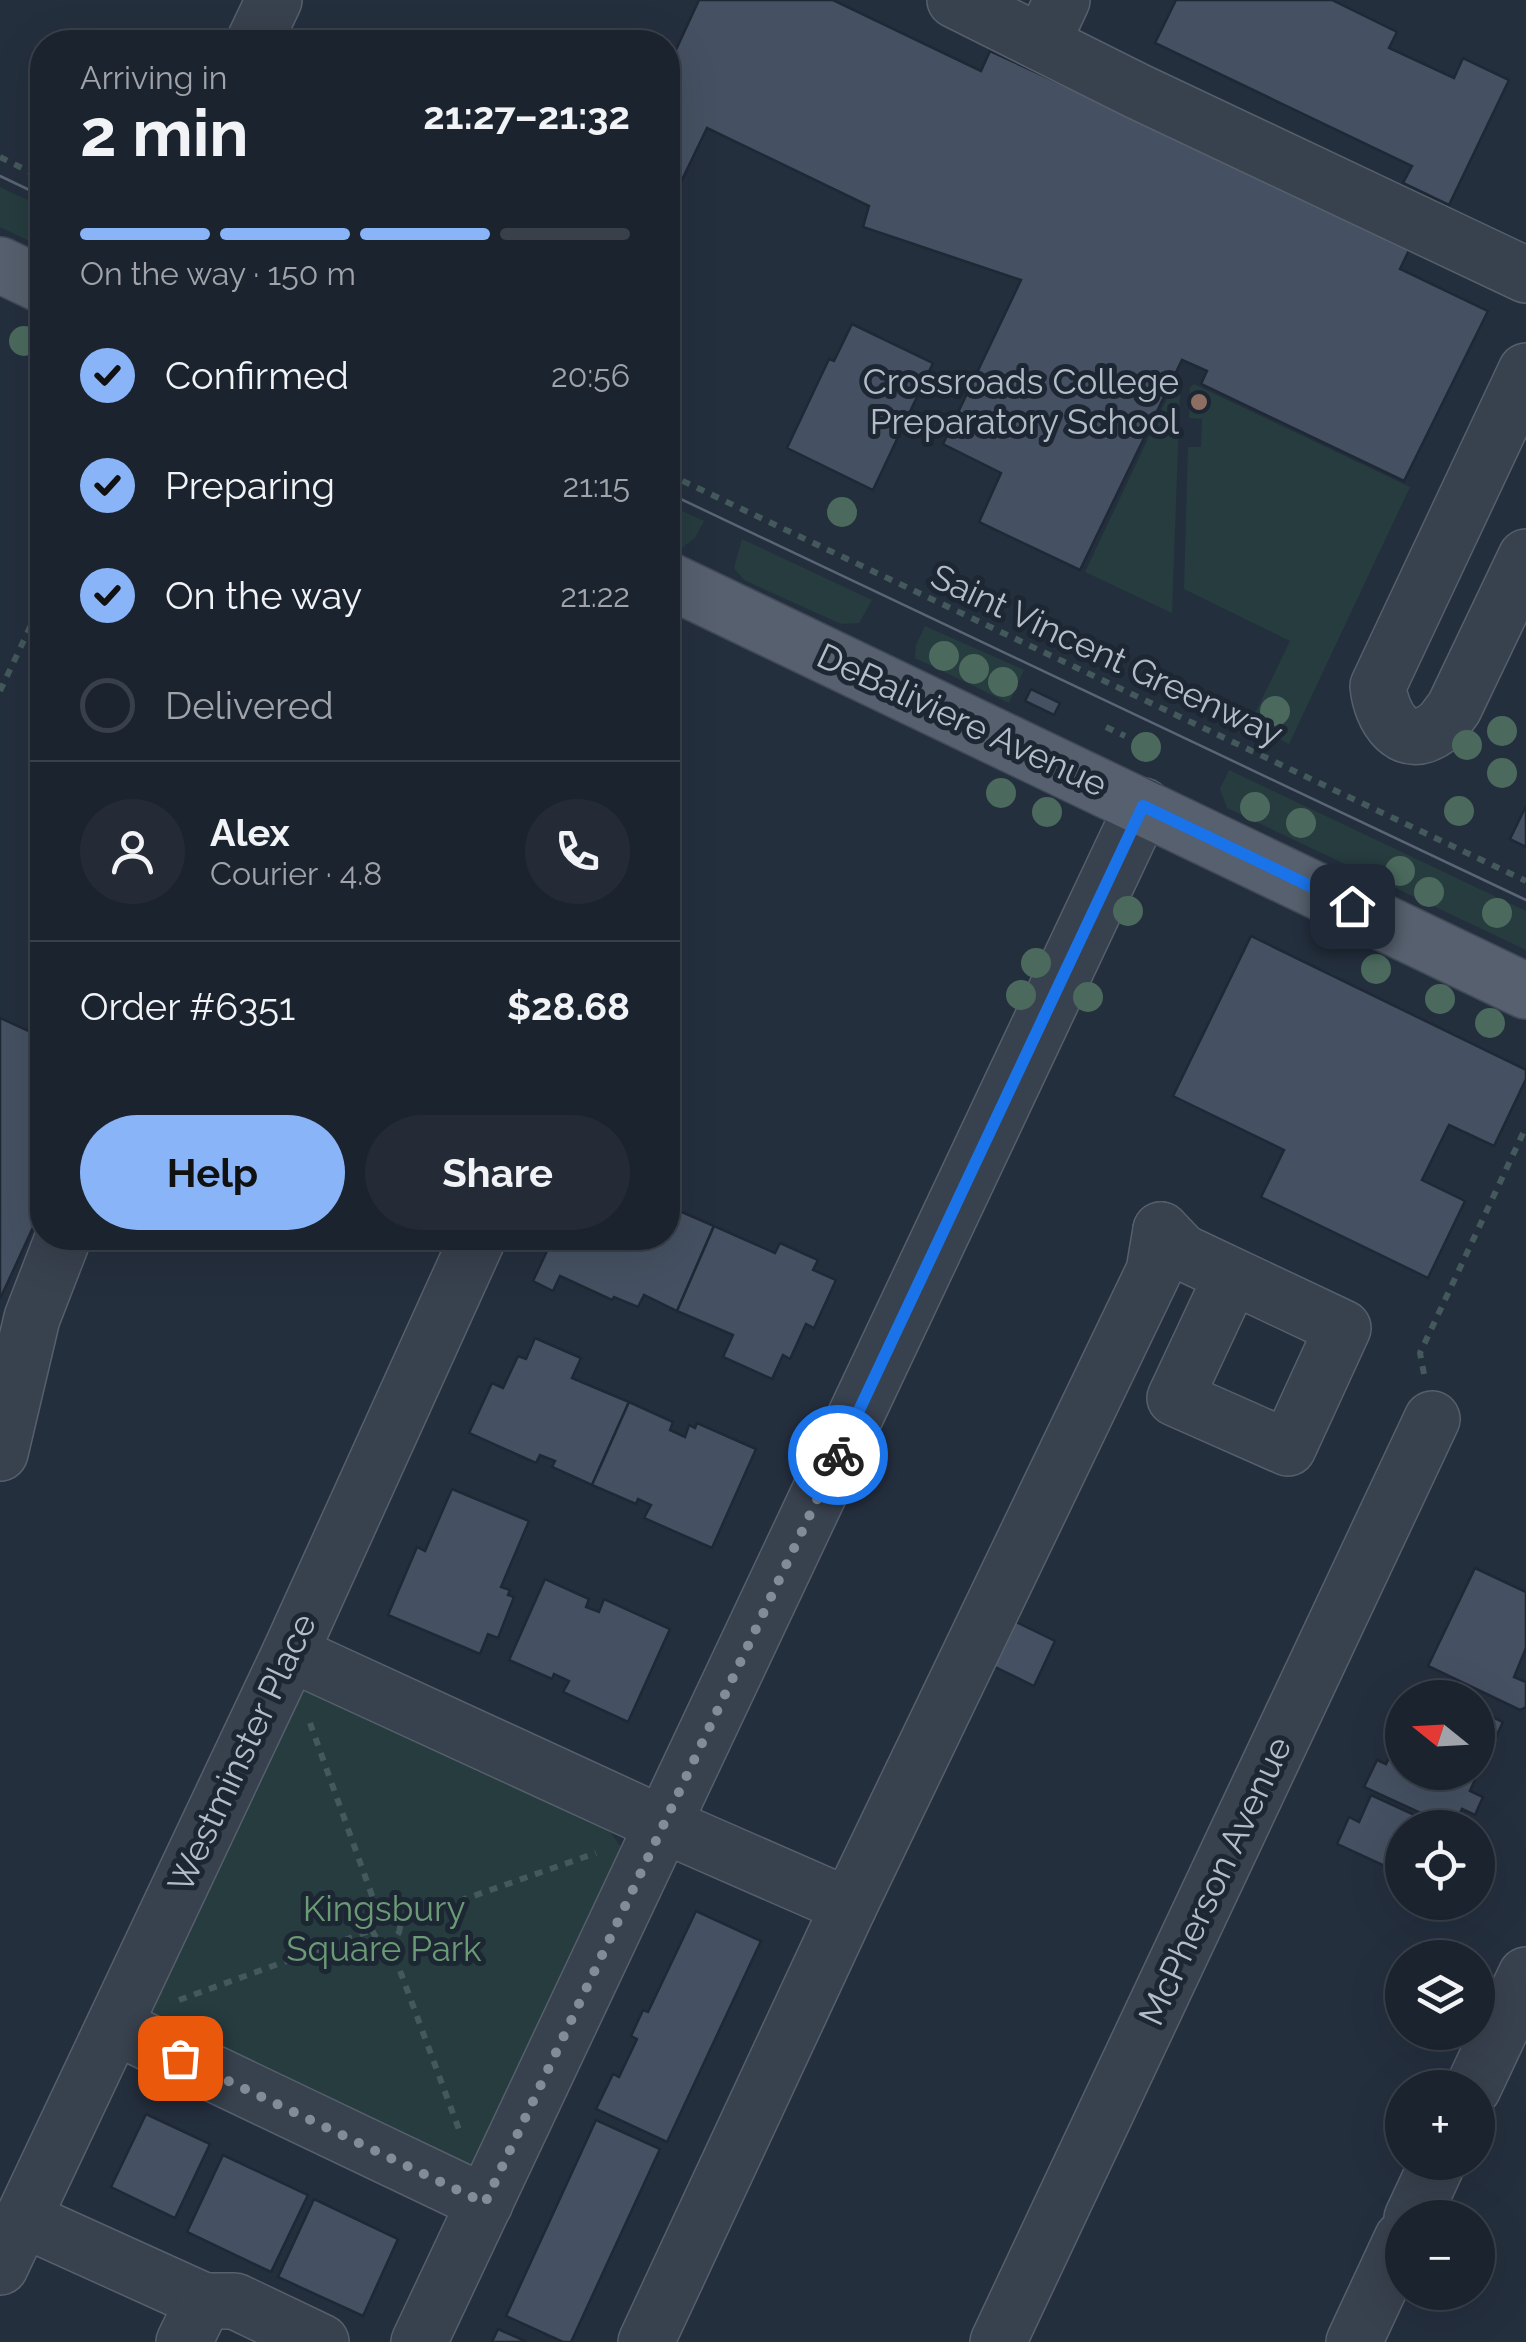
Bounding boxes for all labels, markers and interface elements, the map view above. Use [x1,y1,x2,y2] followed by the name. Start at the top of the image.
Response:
[80,59,227,96] text: Arriving in
[423,93,630,138] text: 21:27–21:32
[80,95,249,171] text: 2 min
[80,255,356,292] text: On the way · 150 m
[80,348,135,403] icon: check
[165,353,349,398] text: Confirmed
[551,357,630,394] text: 20:56
[863,361,1179,442] place label: Crossroads College Preparatory School
[1188,391,1210,413] marker: Crossroads College Preparatory School
[80,458,135,513] icon: check
[165,463,335,508] text: Preparing
[562,467,630,504] text: 21:15
[925,555,1290,754] street label: Saint Vincent Greenway
[80,568,135,623] icon: check
[165,573,362,618] text: On the way
[560,577,630,614] text: 21:22
[811,634,1113,805] street label: DeBaliviere Avenue
[165,683,334,728] text: Delivered
[80,799,185,904] button: person
[525,799,630,904] button: phone
[210,810,290,855] text: Alex
[210,855,382,892] text: Courier · 4.8
[1310,864,1395,949] pin
[1325,879,1380,934] icon: home
[80,984,295,1029] text: Order #6351
[507,984,630,1029] text: $28.68
[80,1115,345,1230] button: Help
[365,1115,630,1230] button: Share
[788,1405,888,1505] courier
[811,1428,866,1483] icon: bike
[159,1607,324,1899] street label: Westminster Place
[1385,1680,1495,1790] north arrow
[1385,1680,1495,2310] map controls
[1130,1730,1299,2031] street label: McPherson Avenue
[1385,1810,1495,1920] button: locate
[286,1888,482,1969] park label: Kingsbury Square Park
[1385,1940,1495,2050] button: layers
[138,2016,223,2101] pin
[153,2031,208,2086] icon: bag
[1385,2070,1495,2180] button: +
[1385,2200,1495,2310] button: −

